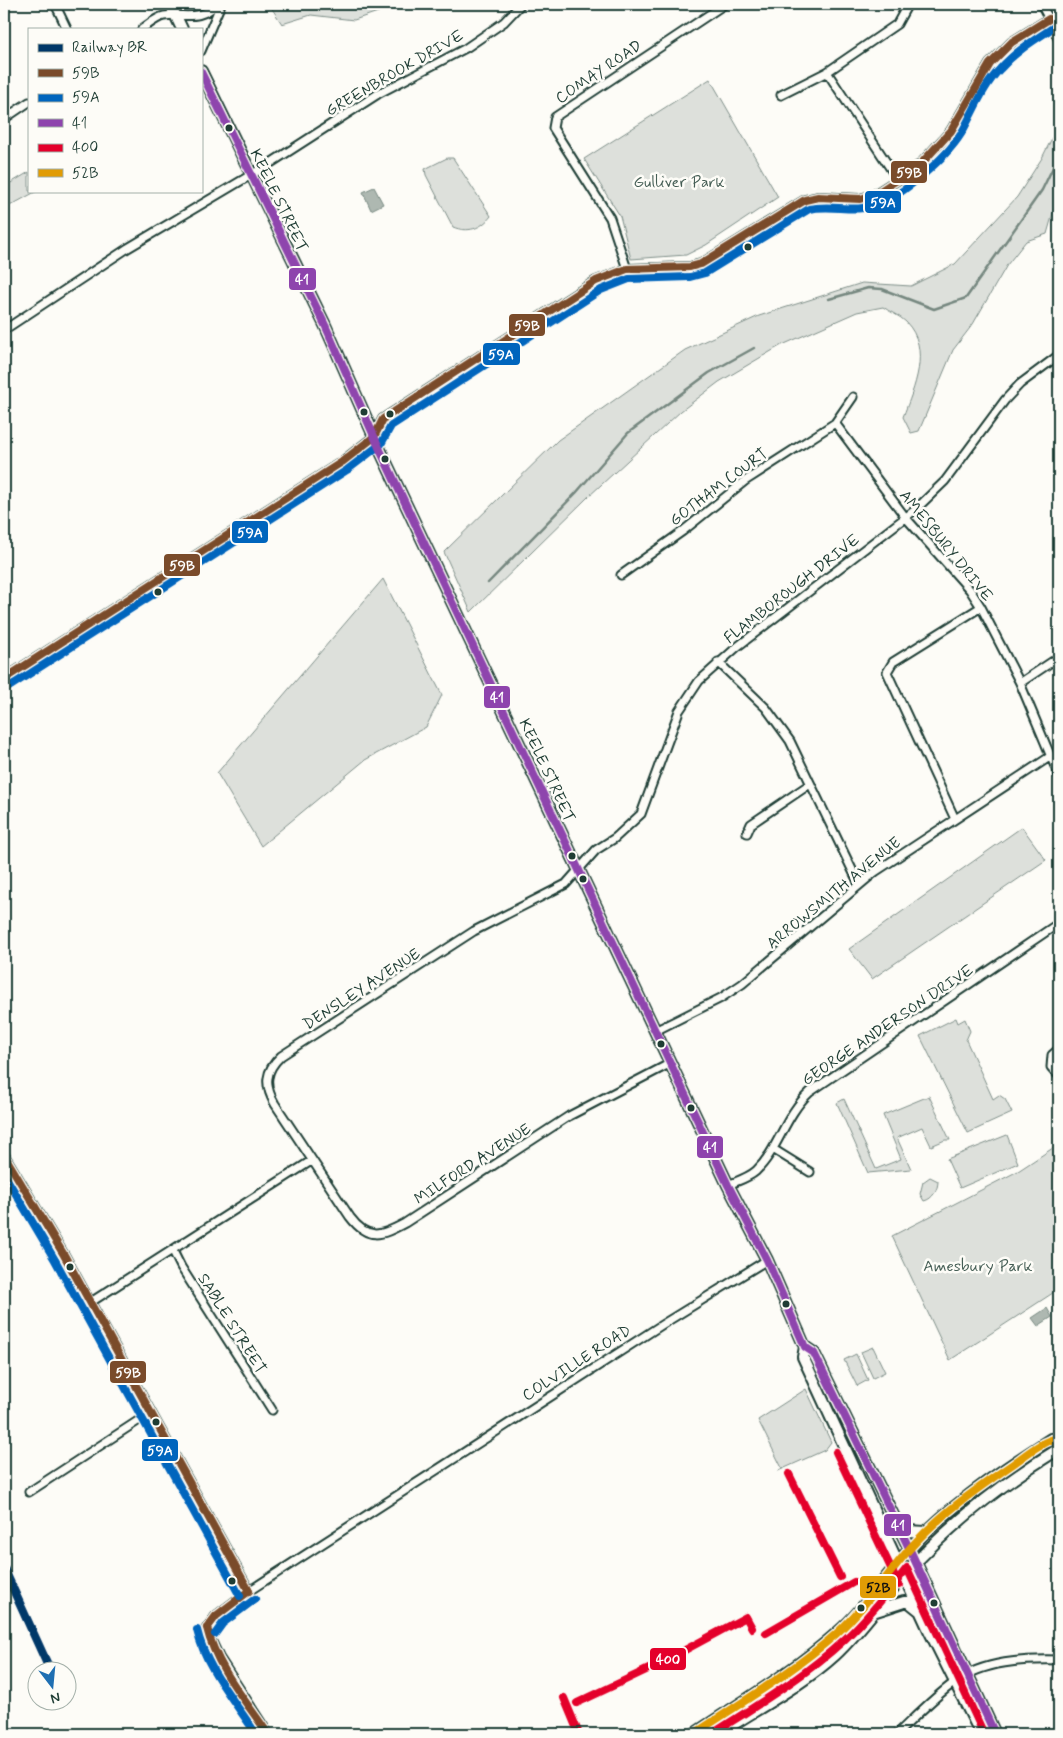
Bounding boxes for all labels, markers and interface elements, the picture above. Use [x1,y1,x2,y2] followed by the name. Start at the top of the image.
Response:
[322,25,467,121] street label: GREENBROOK DRIVE
[28,28,202,192] legend
[552,36,646,109] street label: COMAY ROAD
[72,38,148,58] text: Railway BR
[72,64,99,84] text: 59B
[72,88,100,108] text: 59A
[72,114,87,134] text: 41
[224,123,234,133] unlabelled marker
[72,138,98,158] text: 400
[245,146,313,256] street label: KEELE STREET
[890,160,928,184] line badge: 59B
[72,164,98,184] text: 52B
[896,164,922,182] text: 59B
[634,172,725,193] park label: Gulliver Park
[864,190,902,214] line badge: 59A
[870,194,896,212] text: 59A
[743,242,753,252] unlabelled marker
[288,267,317,291] line badge: 41
[295,271,309,289] text: 41
[508,313,546,337] line badge: 59B
[514,317,540,335] text: 59B
[482,342,521,366] line badge: 59A
[488,346,514,364] text: 59A
[359,407,369,417] unlabelled marker
[385,409,395,419] unlabelled marker
[666,443,772,531] street label: GOTHAM COURT
[380,454,390,464] unlabelled marker
[894,486,997,606] street label: AMESBURY DRIVE
[231,520,269,544] line badge: 59A
[237,524,263,542] text: 59A
[720,530,864,649] street label: FLAMBOROUGH DRIVE
[163,553,201,577] line badge: 59B
[169,557,195,575] text: 59B
[153,587,163,597] unlabelled marker
[483,685,511,709] line badge: 41
[490,689,504,707] text: 41
[513,715,580,826] street label: KEELE STREET
[762,832,905,954] street label: ARROWSMITH AVENUE
[567,851,577,861] unlabelled marker
[578,874,588,884] unlabelled marker
[299,943,425,1035] street label: DENSLEY AVENUE
[798,960,978,1091] street label: GEORGE ANDERSON DRIVE
[656,1039,666,1049] unlabelled marker
[686,1103,696,1113] unlabelled marker
[410,1119,535,1210] street label: MILFORD AVENUE
[696,1135,724,1159] line badge: 41
[703,1139,717,1157] text: 41
[923,1256,1033,1277] park label: Amesbury Park
[65,1262,75,1272] unlabelled marker
[192,1270,271,1378] street label: SABLE STREET
[781,1299,791,1309] unlabelled marker
[518,1320,635,1406] street label: COLVILLE ROAD
[109,1360,147,1384] line badge: 59B
[115,1364,141,1382] text: 59B
[151,1417,161,1427] unlabelled marker
[141,1438,179,1462] line badge: 59A
[147,1442,173,1460] text: 59A
[883,1513,912,1537] line badge: 41
[891,1517,905,1535] text: 41
[859,1575,897,1599] line badge: 52B
[227,1576,237,1586] unlabelled marker
[866,1579,890,1597] text: 52B
[929,1598,939,1608] unlabelled marker
[856,1603,866,1613] unlabelled marker
[649,1647,687,1671] line badge: 400
[656,1651,680,1669] text: 400
[28,1660,78,1710] north arrow
[48,1688,62,1707] text: N

